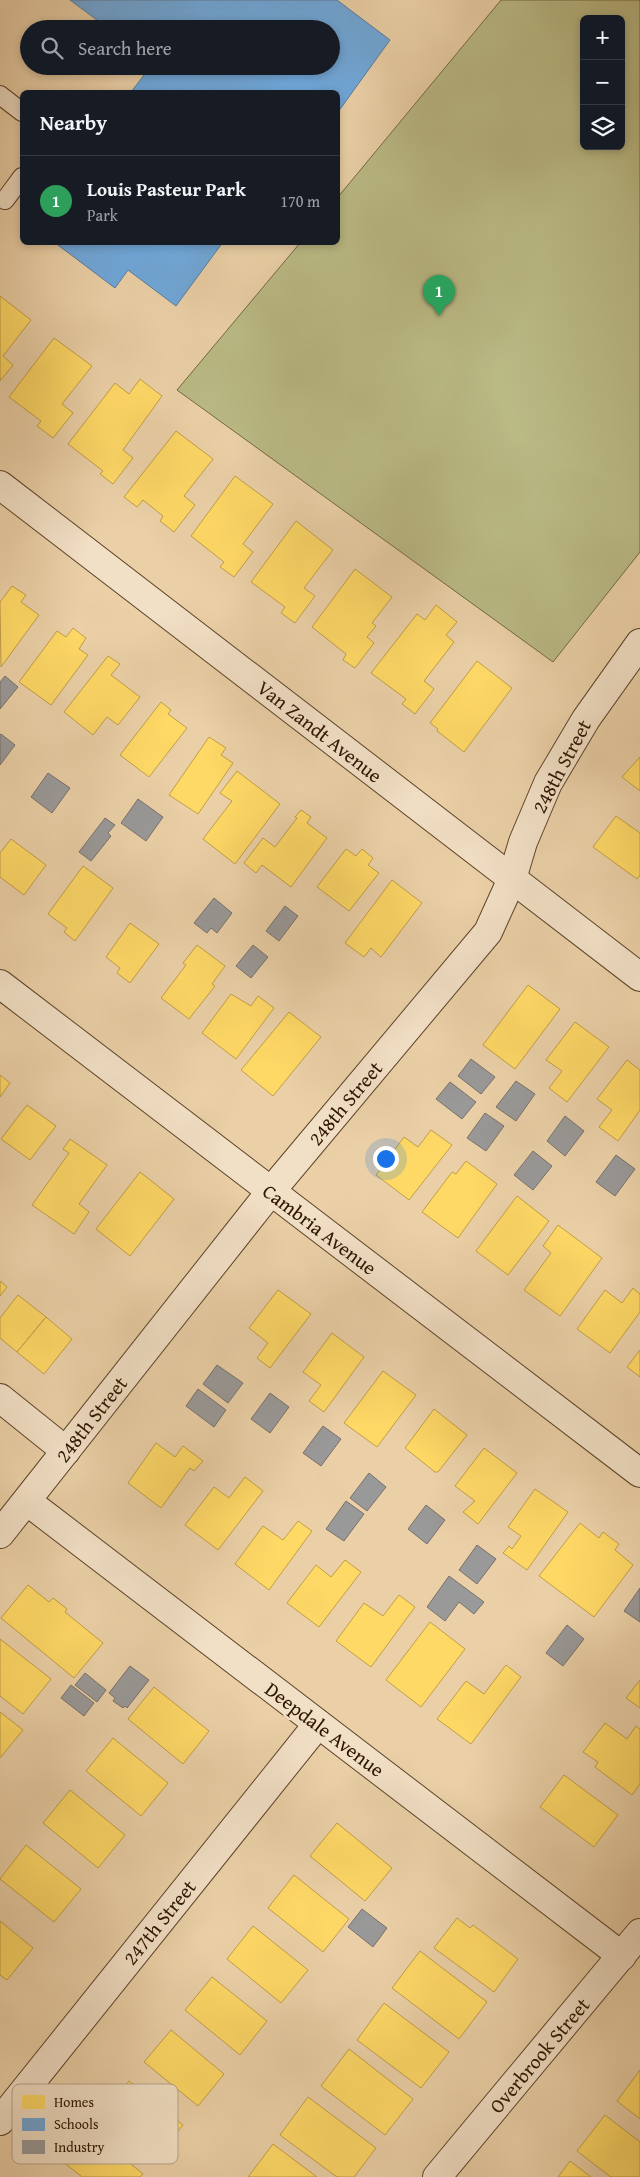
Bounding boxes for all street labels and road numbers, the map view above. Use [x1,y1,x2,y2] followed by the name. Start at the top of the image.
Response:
[251,673,389,789] street label: Van Zandt Avenue
[524,714,598,818] street label: 248th Street
[301,1055,389,1151] street label: 248th Street
[257,1176,383,1282] street label: Cambria Avenue
[48,1370,134,1468] street label: 248th Street
[259,1674,391,1784] street label: Deepdale Avenue
[116,1873,202,1971] street label: 247th Street
[482,1991,596,2119] street label: Overbrook Street

